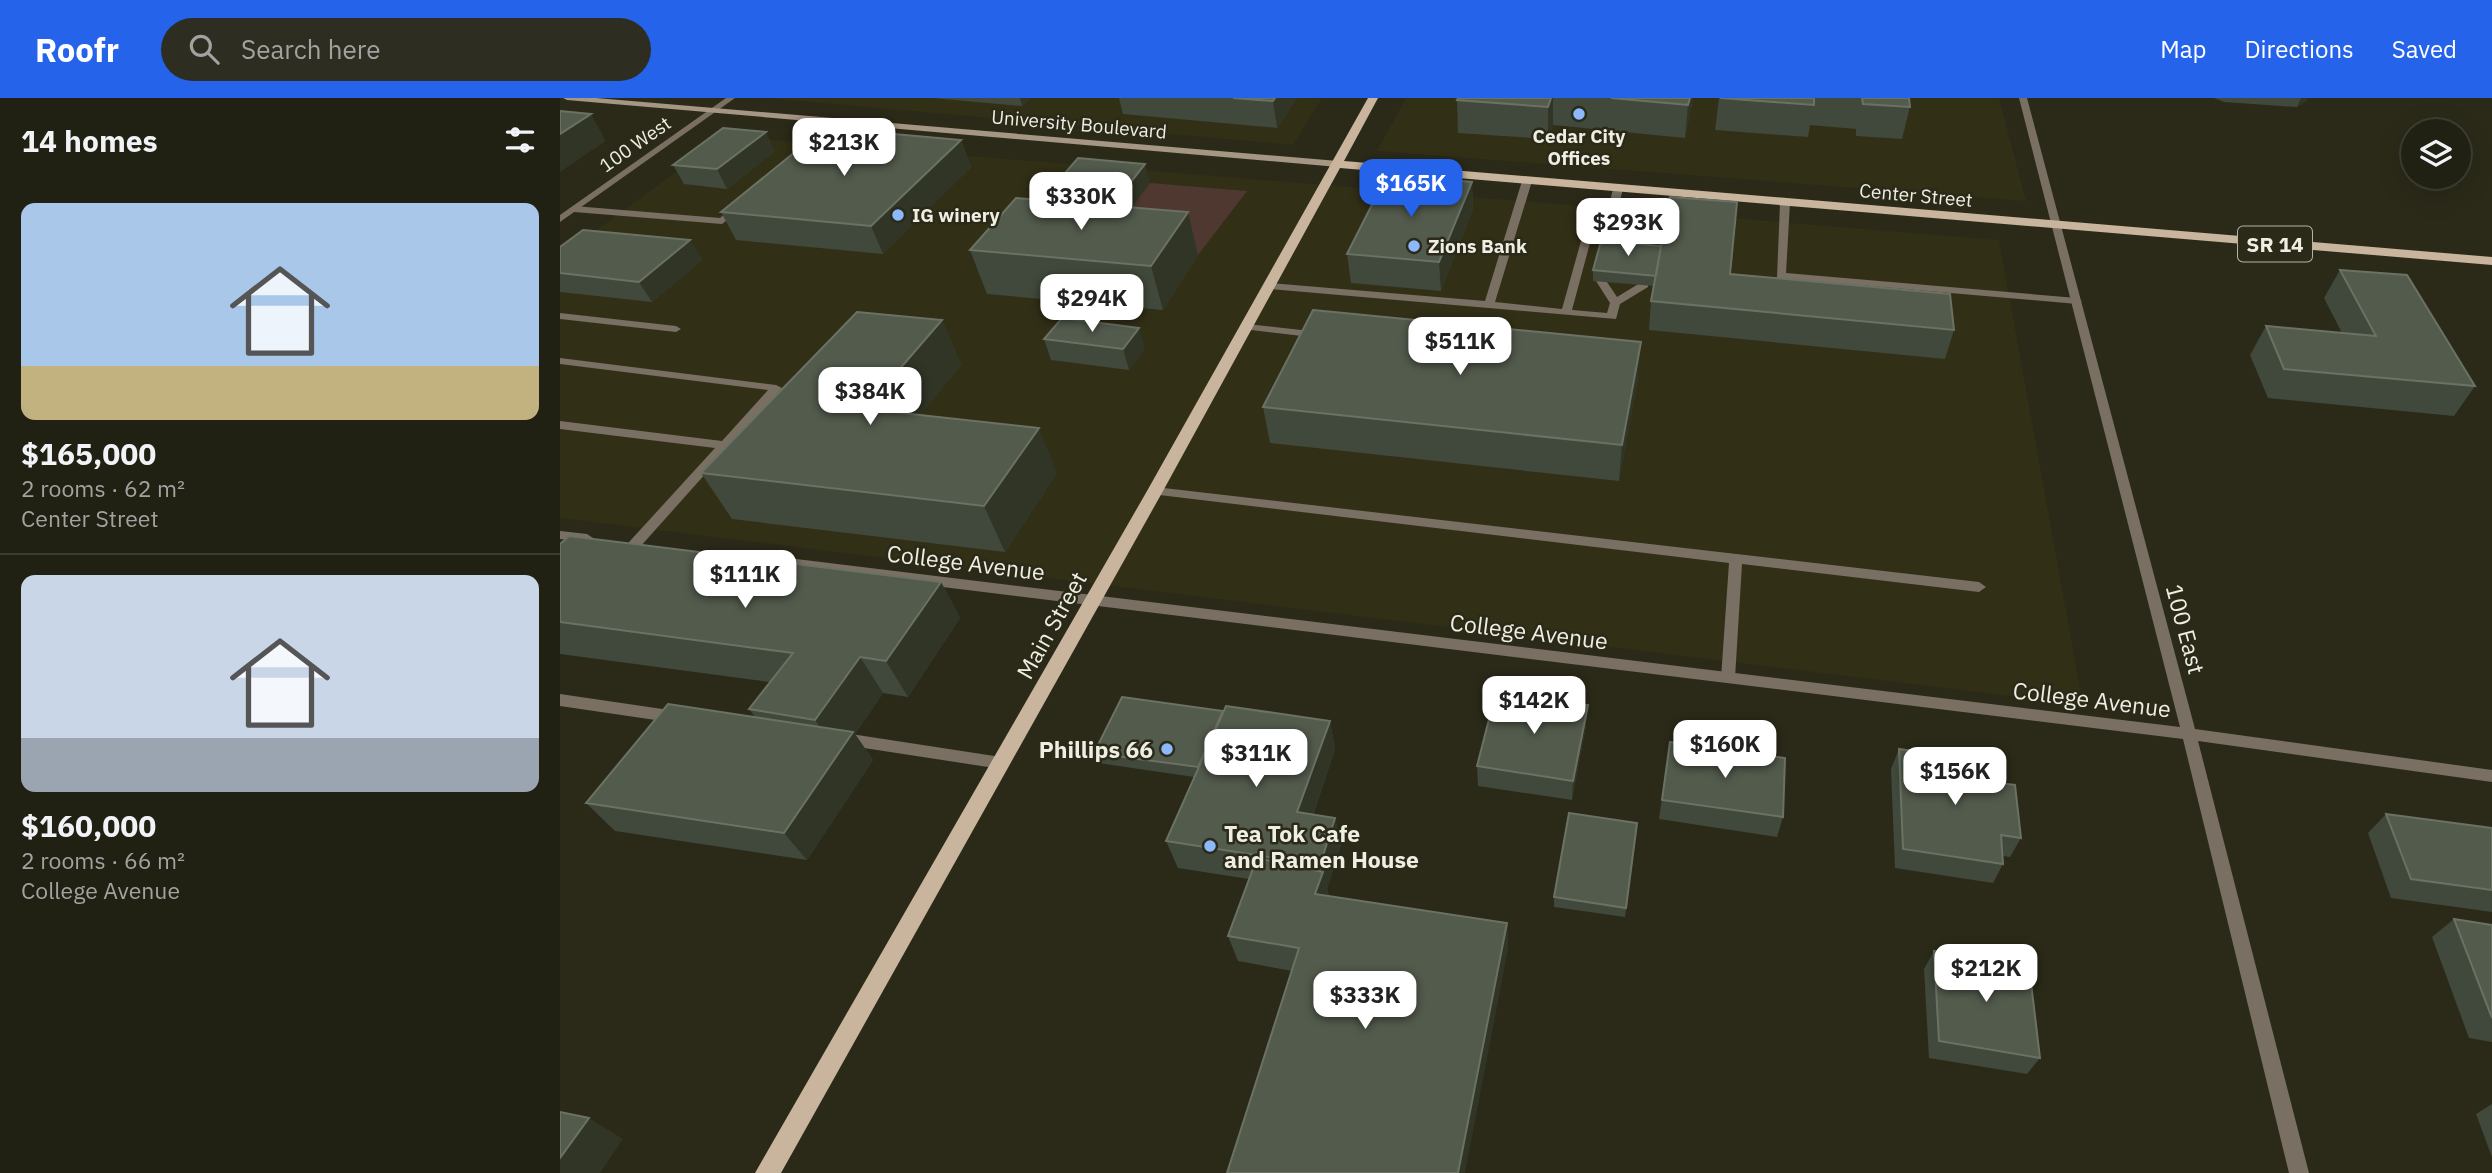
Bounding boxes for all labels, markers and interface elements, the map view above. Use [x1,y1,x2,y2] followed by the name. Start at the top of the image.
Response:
[161,18,651,81] search box
[35,28,119,71] text: Roofr
[185,30,223,68] icon: search
[241,32,380,66] text: Search here
[2160,33,2206,65] text: Map
[2244,33,2354,65] text: Directions
[2392,33,2457,65] text: Saved
[990,104,1168,144] street label: University Boulevard
[1571,106,1587,122] marker: Cedar City Offices
[595,111,675,177] street label: 100 West
[795,118,893,178] pin: $213K
[2401,119,2471,189] map controls
[2401,119,2471,189] button: layers
[21,121,158,160] text: 14 homes
[501,121,539,159] icon: filters
[1533,124,1626,170] place label: Cedar City Offices
[808,126,880,156] text: $213K
[1362,159,1460,219] pin: $165K
[1375,167,1447,197] text: $165K
[1032,172,1130,232] pin: $330K
[1858,178,1974,212] street label: Center Street
[1045,180,1117,210] text: $330K
[1579,198,1677,258] pin: $293K
[912,203,1001,227] place label: IG winery
[1592,206,1664,236] text: $293K
[890,207,906,223] marker: IG winery
[2238,226,2312,262] road number: SR 14
[1428,234,1527,258] place label: Zions Bank
[1406,238,1422,254] marker: Zions Bank
[217,248,343,374] icon: home
[1043,274,1141,334] pin: $294K
[1056,282,1128,312] text: $294K
[1411,317,1509,377] pin: $511K
[1424,325,1496,355] text: $511K
[821,368,919,427] pin: $384K
[834,375,906,405] text: $384K
[21,434,156,473] text: $165,000
[21,473,185,503] text: 2 rooms · 62 m²
[21,503,159,533] text: Center Street
[885,537,1047,587] street label: College Avenue
[696,550,794,610] pin: $111K
[709,558,781,588] text: $111K
[1009,566,1093,684] street label: Main Street
[2160,581,2212,677] street label: 100 East
[1448,606,1610,656] street label: College Avenue
[217,620,343,746] icon: home
[2011,674,2173,724] street label: College Avenue
[1485,676,1583,736] pin: $142K
[1498,684,1570,714] text: $142K
[1676,720,1774,780] pin: $160K
[1689,728,1761,758] text: $160K
[1207,730,1305,789] pin: $311K
[1039,734,1153,764] place label: Phillips 66
[1220,737,1292,767] text: $311K
[1159,741,1175,757] marker: Phillips 66
[1906,748,2004,807] pin: $156K
[1919,755,1991,785] text: $156K
[21,806,156,845] text: $160,000
[1224,818,1419,874] place label: Tea Tok Cafe and Ramen House
[1202,838,1218,854] marker: Tea Tok Cafe and Ramen House
[21,845,185,875] text: 2 rooms · 66 m²
[21,875,180,905] text: College Avenue
[1937,944,2035,1004] pin: $212K
[1950,952,2022,982] text: $212K
[1316,972,1414,1031] pin: $333K
[1329,979,1401,1009] text: $333K

